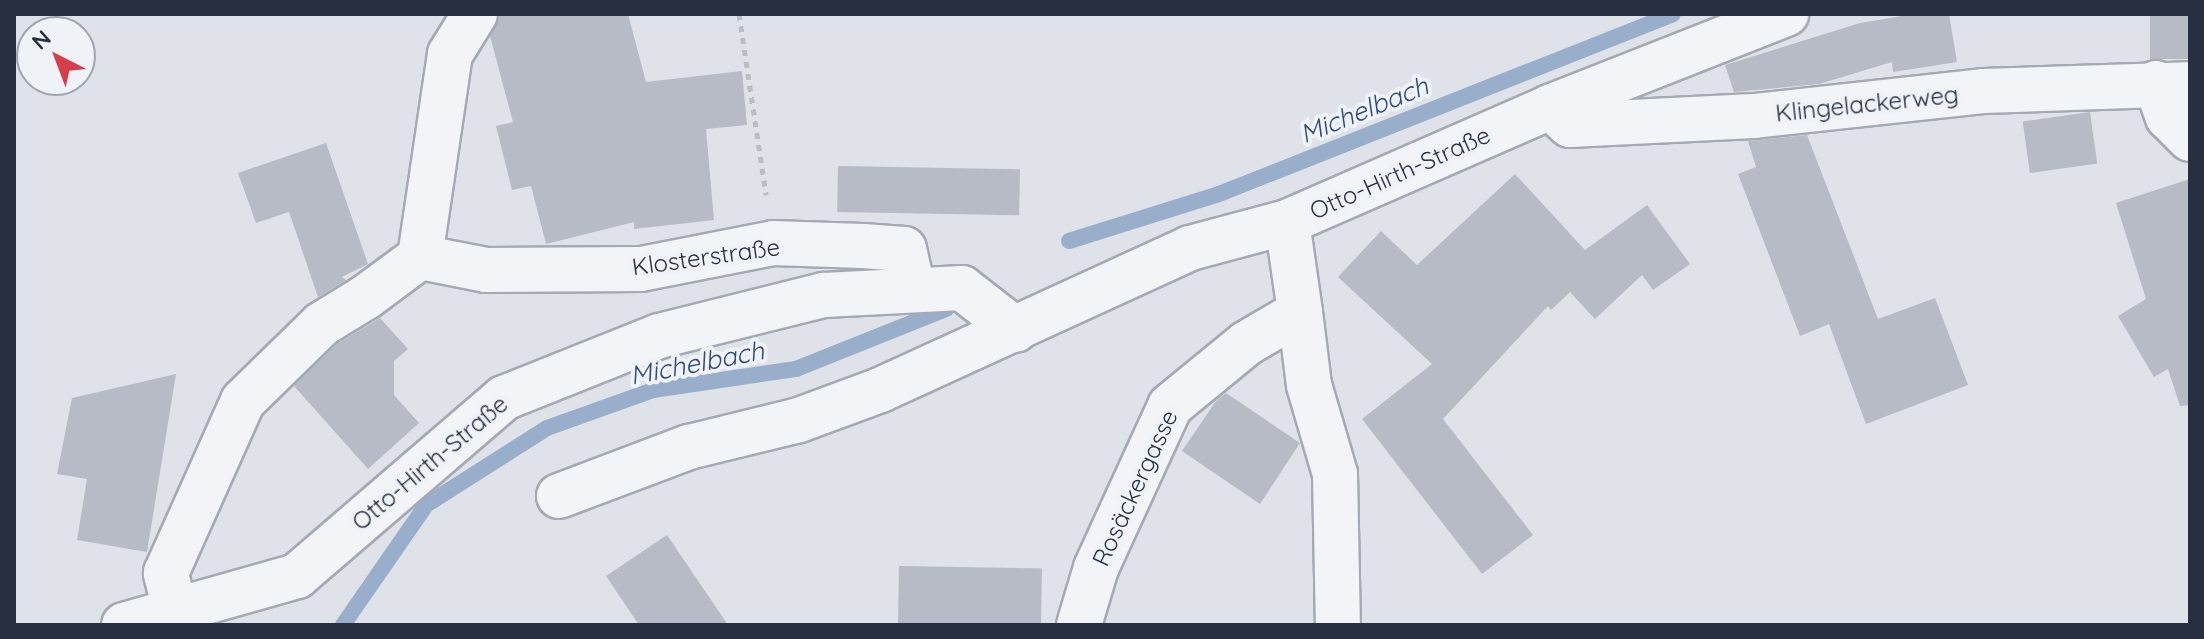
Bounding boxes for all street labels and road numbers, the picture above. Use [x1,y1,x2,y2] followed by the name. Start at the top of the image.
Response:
[1774,80,1960,128] street label: Klingelackerweg
[1305,120,1495,226] street label: Otto-Hirth-Straße
[630,232,782,282] street label: Klosterstraße
[346,389,514,537] street label: Otto-Hirth-Straße
[1086,405,1184,571] street label: Rosäckergasse

